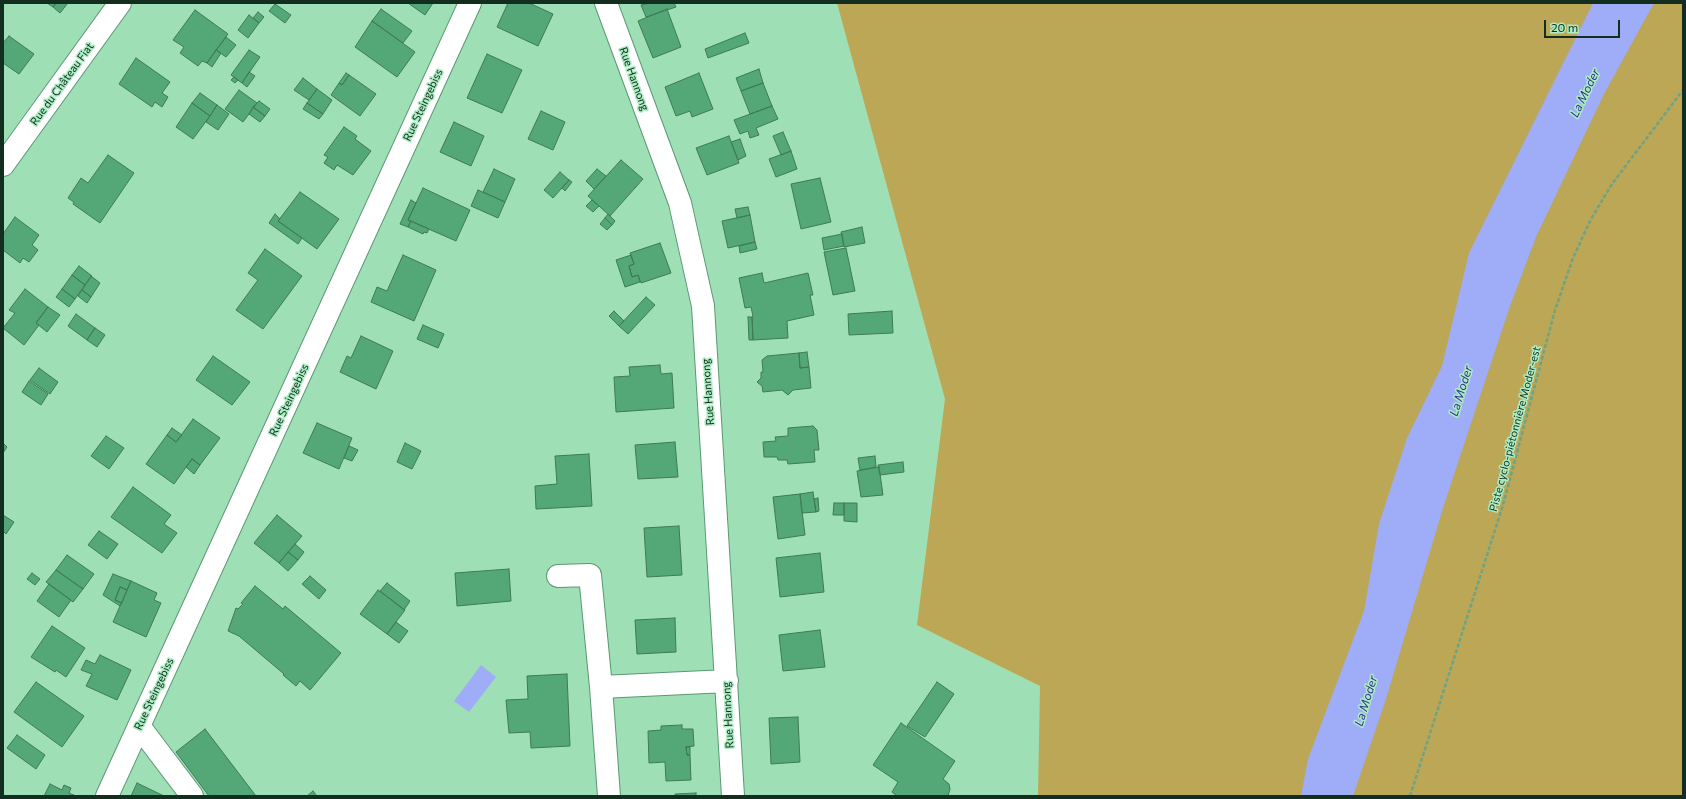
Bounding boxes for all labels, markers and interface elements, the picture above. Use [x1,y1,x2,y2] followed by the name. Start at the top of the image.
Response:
[1546,12,1622,38] scale bar
[1551,20,1578,34] text: 20 m
[28,40,96,128] street label: Rue du Château Fiat
[616,45,652,113] street label: Rue Hannong
[1567,66,1603,120] water label: La Moder
[401,67,445,143] street label: Rue Steingebiss
[1487,345,1543,513] street label: Piste cyclo-piétonnière Moder-est
[699,358,717,426] street label: Rue Hannong
[267,362,311,438] street label: Rue Steingebiss
[1446,364,1476,418] water label: La Moder
[132,656,176,732] street label: Rue Steingebiss
[1351,674,1381,728] water label: La Moder
[720,681,736,749] street label: Rue Hannong

